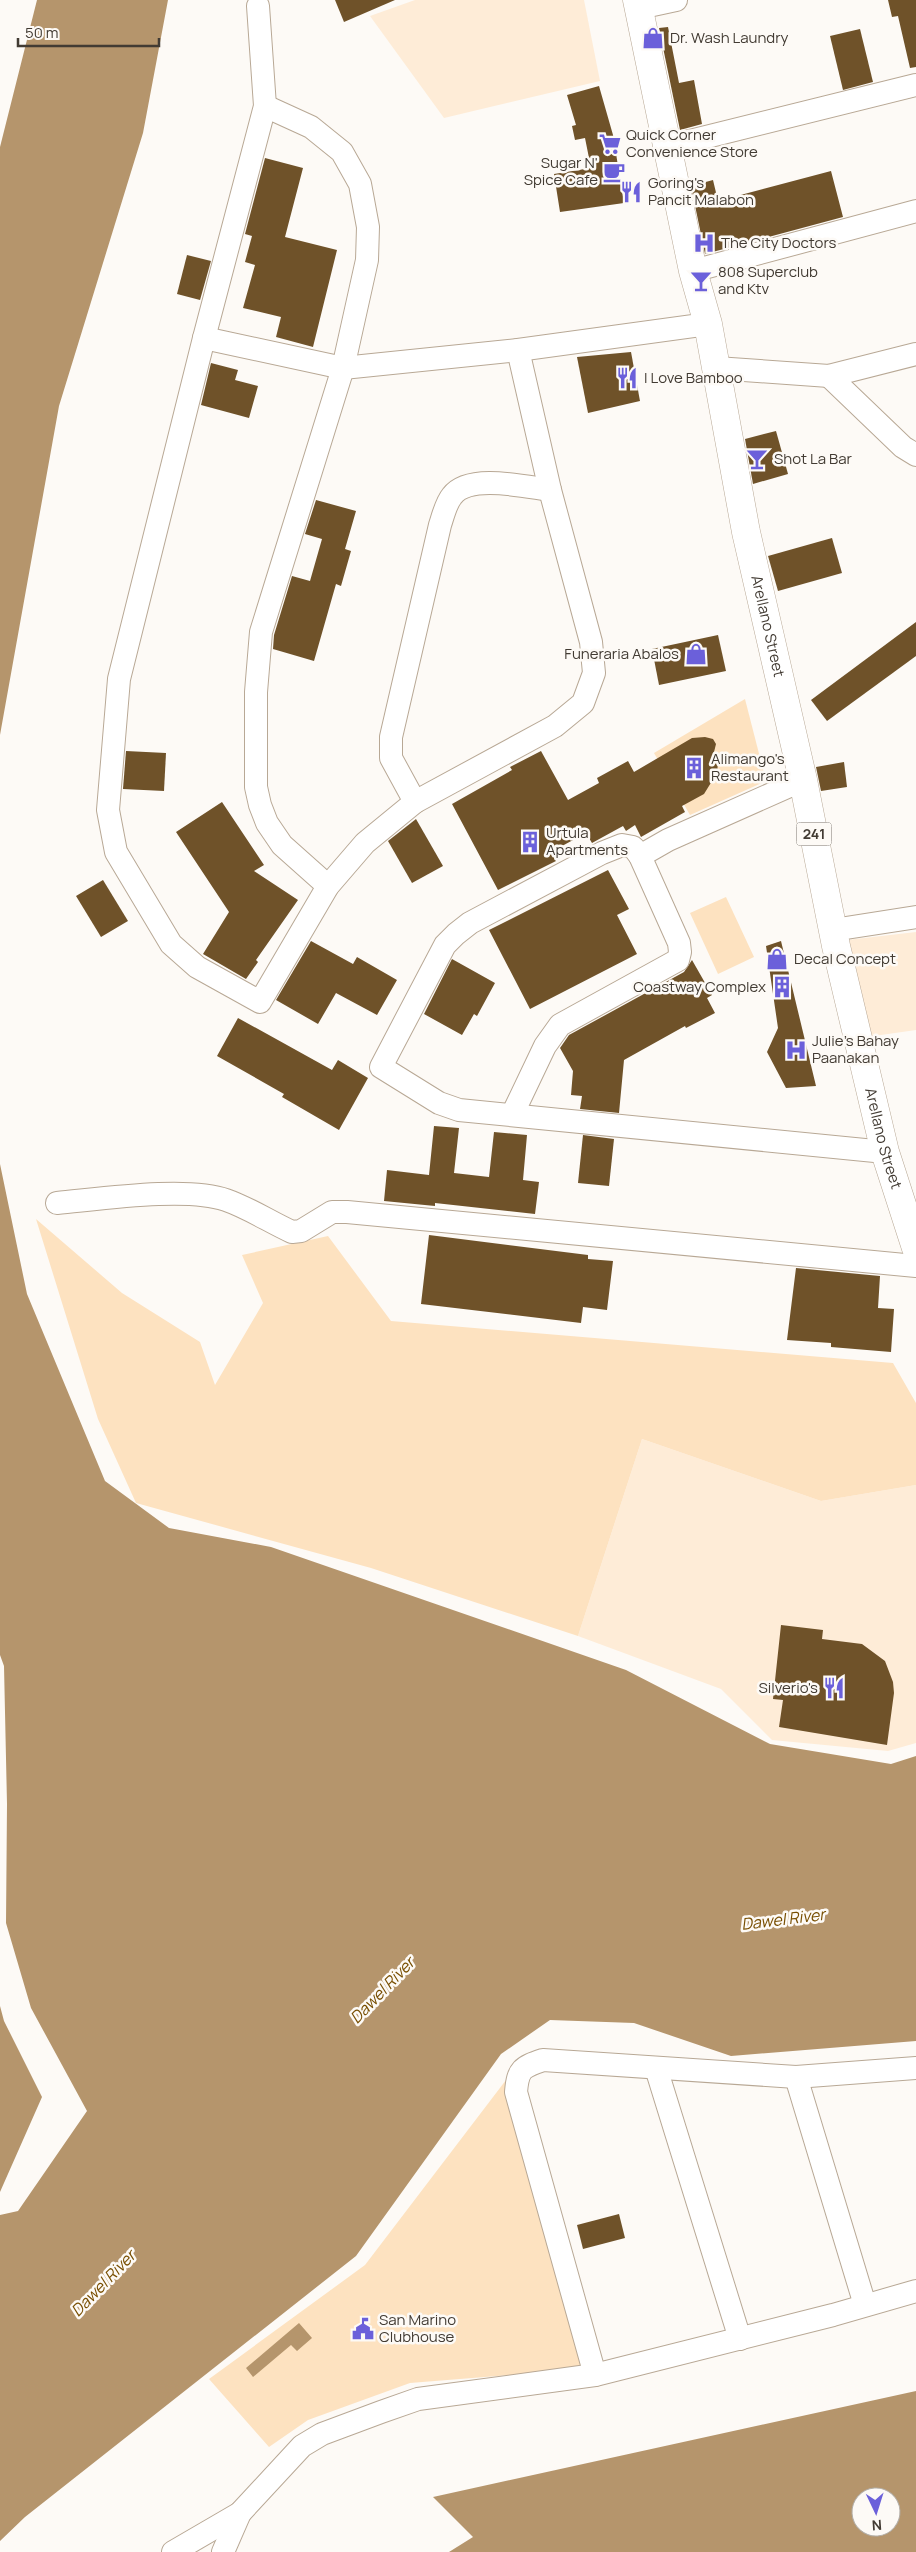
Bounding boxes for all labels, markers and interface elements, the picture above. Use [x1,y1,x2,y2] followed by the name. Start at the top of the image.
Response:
[18,15,159,47] scale bar
[25,22,59,43] text: 50 m
[640,25,666,51] shop icon: Dr. Wash Laundry
[670,27,789,48] place label: Dr. Wash Laundry
[626,124,758,162] place label: Quick Corner Convenience Store
[597,131,623,157] supermarket icon: Quick Corner Convenience Store
[524,152,598,190] place label: Sugar N' Spice Cafe
[601,159,627,185] cafe icon: Sugar N' Spice Cafe
[648,172,754,210] place label: Goring's Pancit Malabon
[618,179,644,205] restaurant icon: Goring's Pancit Malabon
[691,230,717,256] hospital icon: The City Doctors
[721,232,836,253] place label: The City Doctors
[718,261,818,299] place label: 808 Superclub and Ktv
[688,268,714,294] bar icon: 808 Superclub and Ktv
[614,365,640,391] restaurant icon: I Love Bamboo
[644,367,743,388] place label: I Love Bamboo
[744,446,770,472] bar icon: Shot La Bar
[774,448,853,469] place label: Shot La Bar
[746,573,790,679] street label: Arellano Street
[683,641,709,667] shop icon: Funeraria Abalos
[564,643,679,664] place label: Funeraria Abalos
[711,748,789,786] place label: Alimango's Restaurant
[681,755,707,781] building icon: Alimango's Restaurant
[546,822,628,860] place label: Urtula Apartments
[796,822,832,846] road number: 241
[517,829,543,855] building icon: Urtula Apartments
[764,946,790,972] shop icon: Decal Concept
[794,948,896,969] place label: Decal Concept
[769,974,795,1000] building icon: Coastway Complex
[633,976,766,997] place label: Coastway Complex
[812,1030,899,1068] place label: Julie's Bahay Paanakan
[783,1037,809,1063] hospital icon: Julie's Bahay Paanakan
[860,1086,907,1191] street label: Arellano Street
[821,1675,847,1701] restaurant icon: Silverio's
[758,1677,818,1698] place label: Silverio's
[740,1903,828,1935] water label: Dawel River
[345,1950,421,2028] water label: Dawel River
[66,2243,142,2321] water label: Dawel River
[379,2309,456,2347] place label: San Marino Clubhouse
[350,2316,376,2342] public building icon: San Marino Clubhouse
[851,2487,901,2537] north arrow
[871,2516,883,2535] text: N

